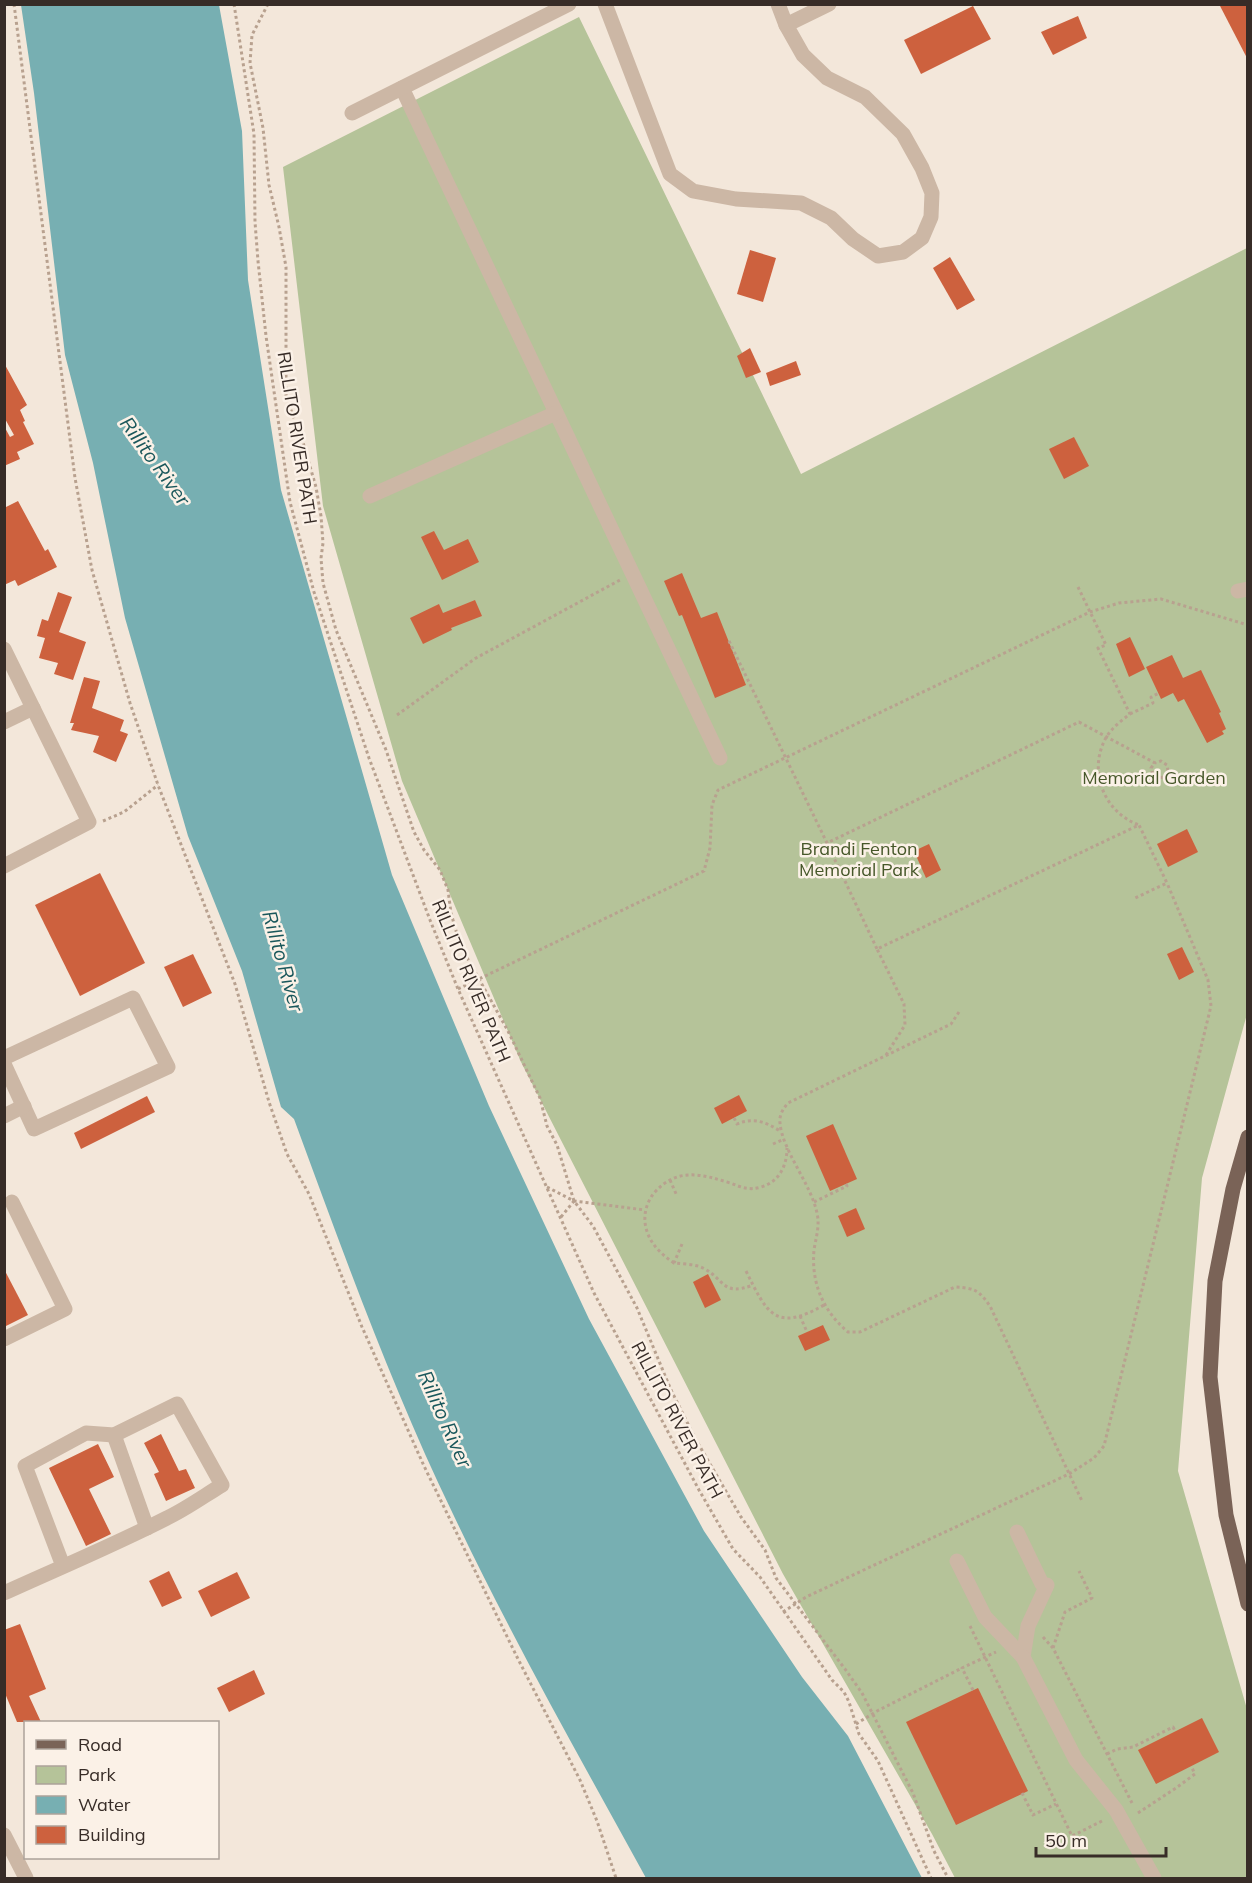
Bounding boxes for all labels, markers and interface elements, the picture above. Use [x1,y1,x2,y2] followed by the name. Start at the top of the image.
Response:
[272,350,322,526] street label: RILLITO RIVER PATH
[115,411,196,511] water label: Rillito River
[1082,766,1226,789] park label: Memorial Garden
[799,837,920,881] park label: Brandi Fenton Memorial Park
[427,896,516,1066] street label: RILLITO RIVER PATH
[257,908,310,1015] water label: Rillito River
[626,1337,729,1502] street label: RILLITO RIVER PATH
[413,1366,478,1472] water label: Rillito River
[24,1721,219,1859] legend
[78,1733,122,1756] text: Road
[78,1763,117,1786] text: Park
[78,1793,131,1816] text: Water
[1036,1820,1166,1858] scale bar
[78,1823,146,1846] text: Building
[1045,1829,1087,1852] text: 50 m

